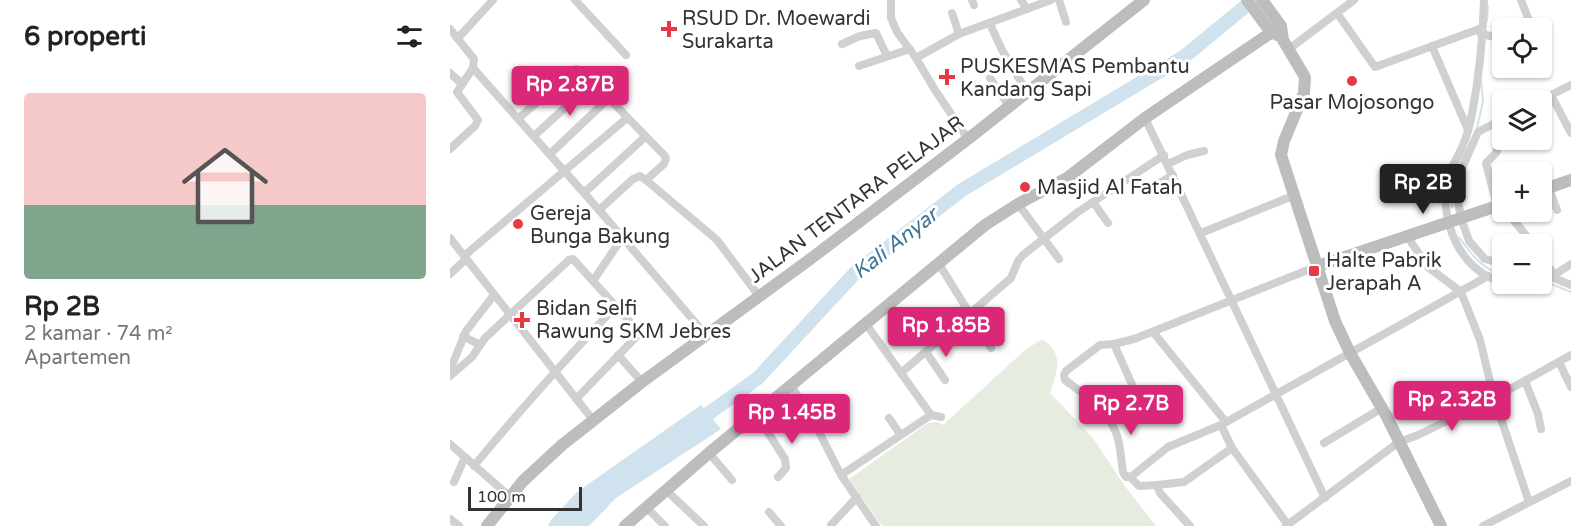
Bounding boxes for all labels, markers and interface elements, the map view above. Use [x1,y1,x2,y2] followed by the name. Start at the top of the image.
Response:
[682,7,871,54] place label: RSUD Dr. Moewardi Surakarta
[1492,18,1552,294] map controls
[1492,18,1552,78] button: locate
[393,20,426,53] icon: filters
[660,20,678,38] marker: RSUD Dr. Moewardi Surakarta
[24,21,146,52] text: 6 properti
[960,55,1190,102] place label: PUSKESMAS Pembantu Kandang Sapi
[508,66,632,117] pin: Rp 2.87B
[938,68,956,86] marker: PUSKESMAS Pembantu Kandang Sapi
[526,73,614,97] text: Rp 2.87B
[1345,74,1359,88] marker: Pasar Mojosongo
[1492,90,1552,150] button: layers
[1269,91,1435,115] place label: Pasar Mojosongo
[744,111,969,289] street label: JALAN TENTARA PELAJAR
[171,132,279,240] icon: home
[1492,162,1552,222] button: +
[1381,164,1465,215] pin: Rp 2B
[1394,171,1452,195] text: Rp 2B
[1037,176,1183,200] place label: Masjid Al Fatah
[1018,180,1032,194] marker: Masjid Al Fatah
[848,201,945,284] water label: Kali Anyar
[530,202,670,249] place label: Gereja Bunga Bakung
[511,217,525,231] marker: Gereja Bunga Bakung
[1492,234,1552,294] button: −
[1326,249,1442,296] place label: Halte Pabrik Jerapah A
[1307,264,1321,278] marker: Halte Pabrik Jerapah A
[24,291,100,322] text: Rp 2B
[536,297,731,344] place label: Bidan Selfi Rawung SKM Jebres
[884,307,1008,358] pin: Rp 1.85B
[513,311,531,329] marker: Bidan Selfi Rawung SKM Jebres
[902,314,990,338] text: Rp 1.85B
[24,322,173,346] text: 2 kamar · 74 m²
[24,346,131,370] text: Apartemen
[1390,381,1514,432] pin: Rp 2.32B
[1076,385,1186,436] pin: Rp 2.7B
[1408,388,1496,412] text: Rp 2.32B
[1093,392,1169,416] text: Rp 2.7B
[730,394,854,445] pin: Rp 1.45B
[748,401,836,425] text: Rp 1.45B
[468,484,582,512] scale bar
[477,487,526,507] text: 100 m

